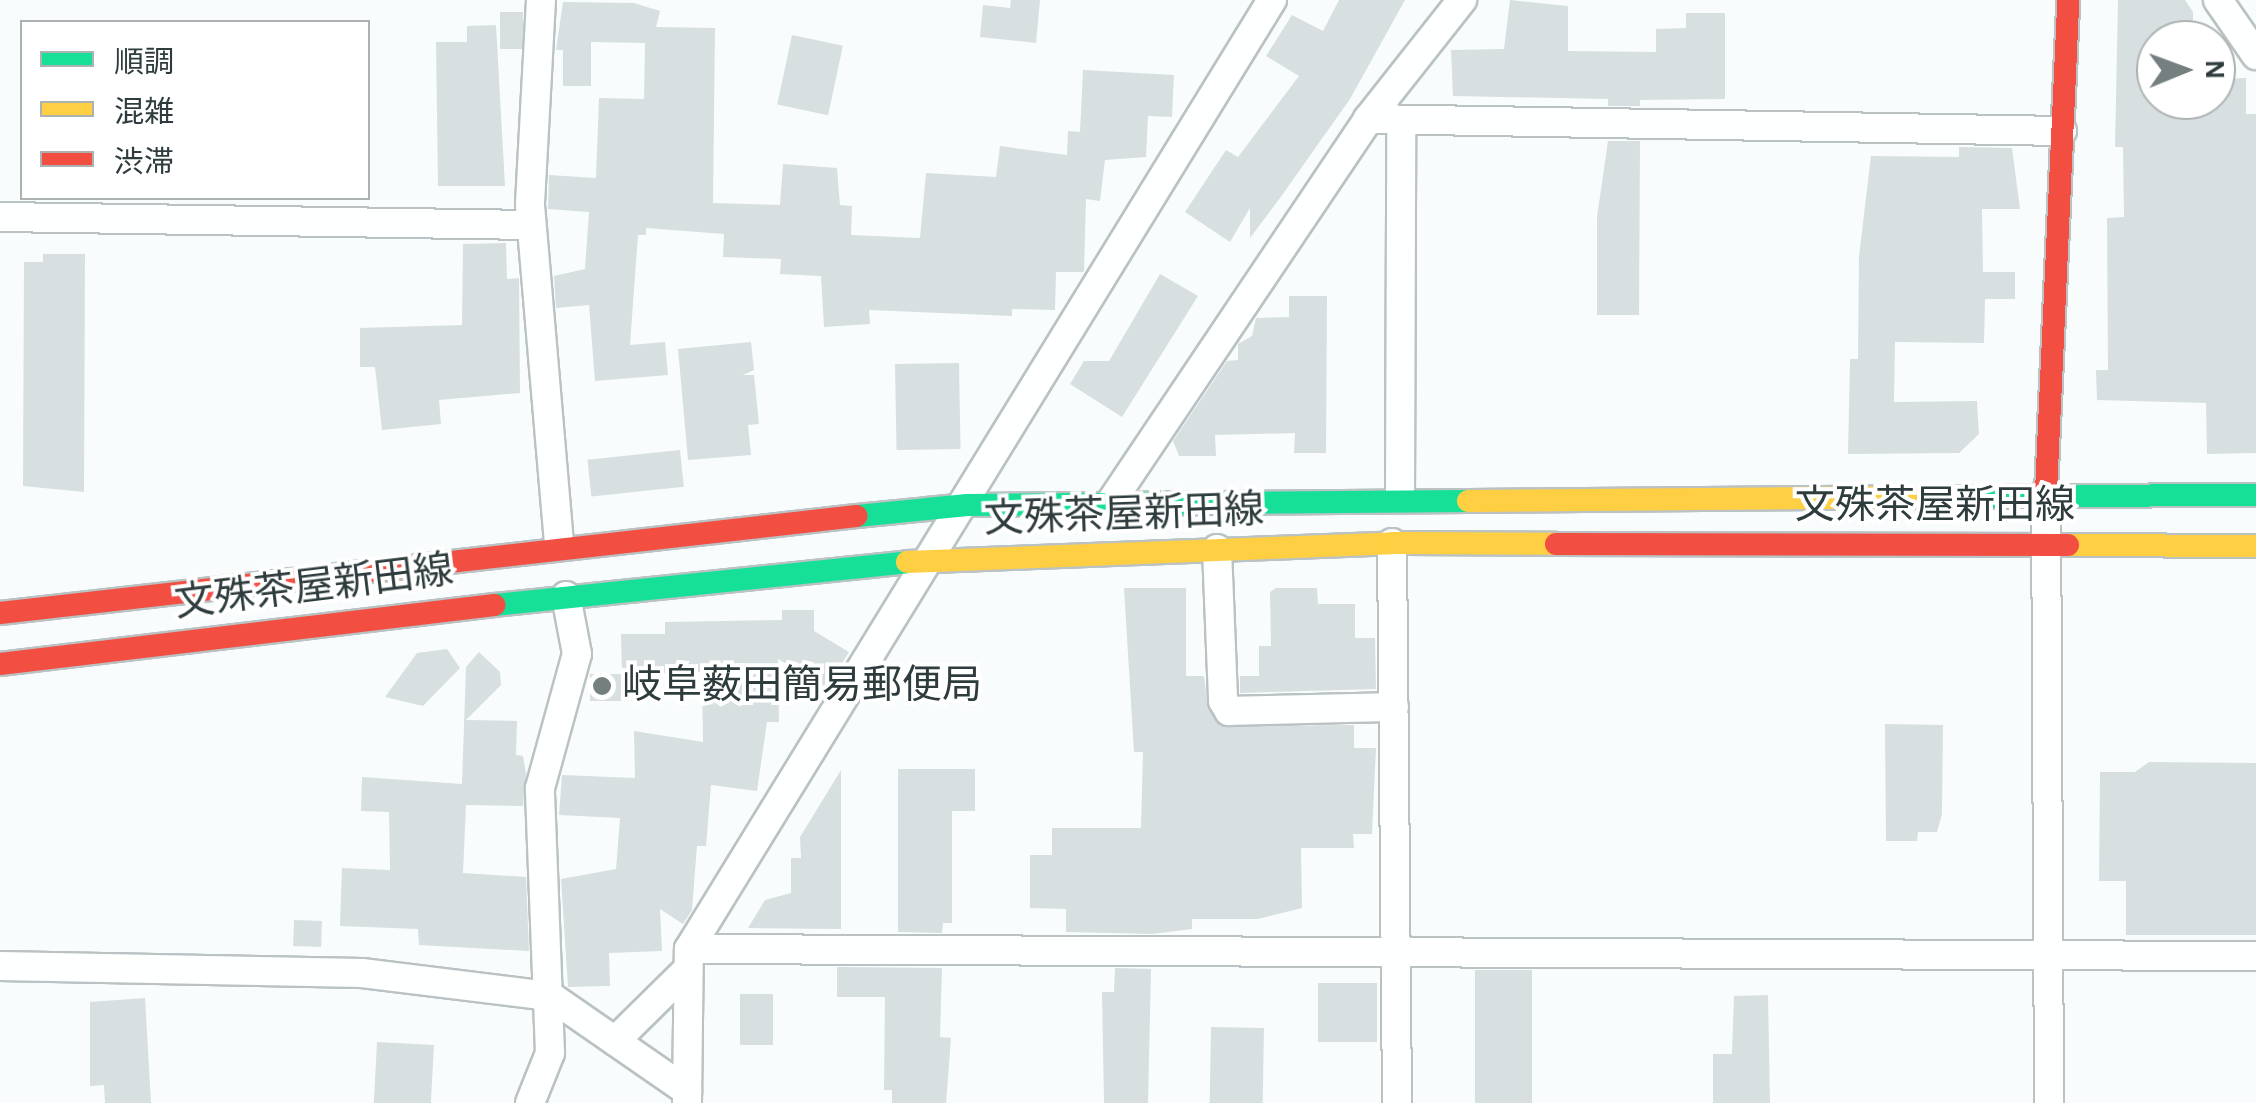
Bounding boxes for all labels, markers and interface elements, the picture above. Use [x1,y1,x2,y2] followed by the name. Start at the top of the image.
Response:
[20,20,370,200] legend
[2136,20,2236,120] north arrow
[114,48,174,78] text: 順調
[2200,60,2228,79] text: N
[114,98,174,128] text: 混雑
[114,148,174,178] text: 渋滞
[1795,482,2075,530] street label: 文殊茶屋新田線
[983,486,1265,544] street label: 文殊茶屋新田線
[172,546,456,628] street label: 文殊茶屋新田線
[622,662,982,710] place label: 岐阜薮田簡易郵便局
[591,675,613,697] marker: 岐阜薮田簡易郵便局

